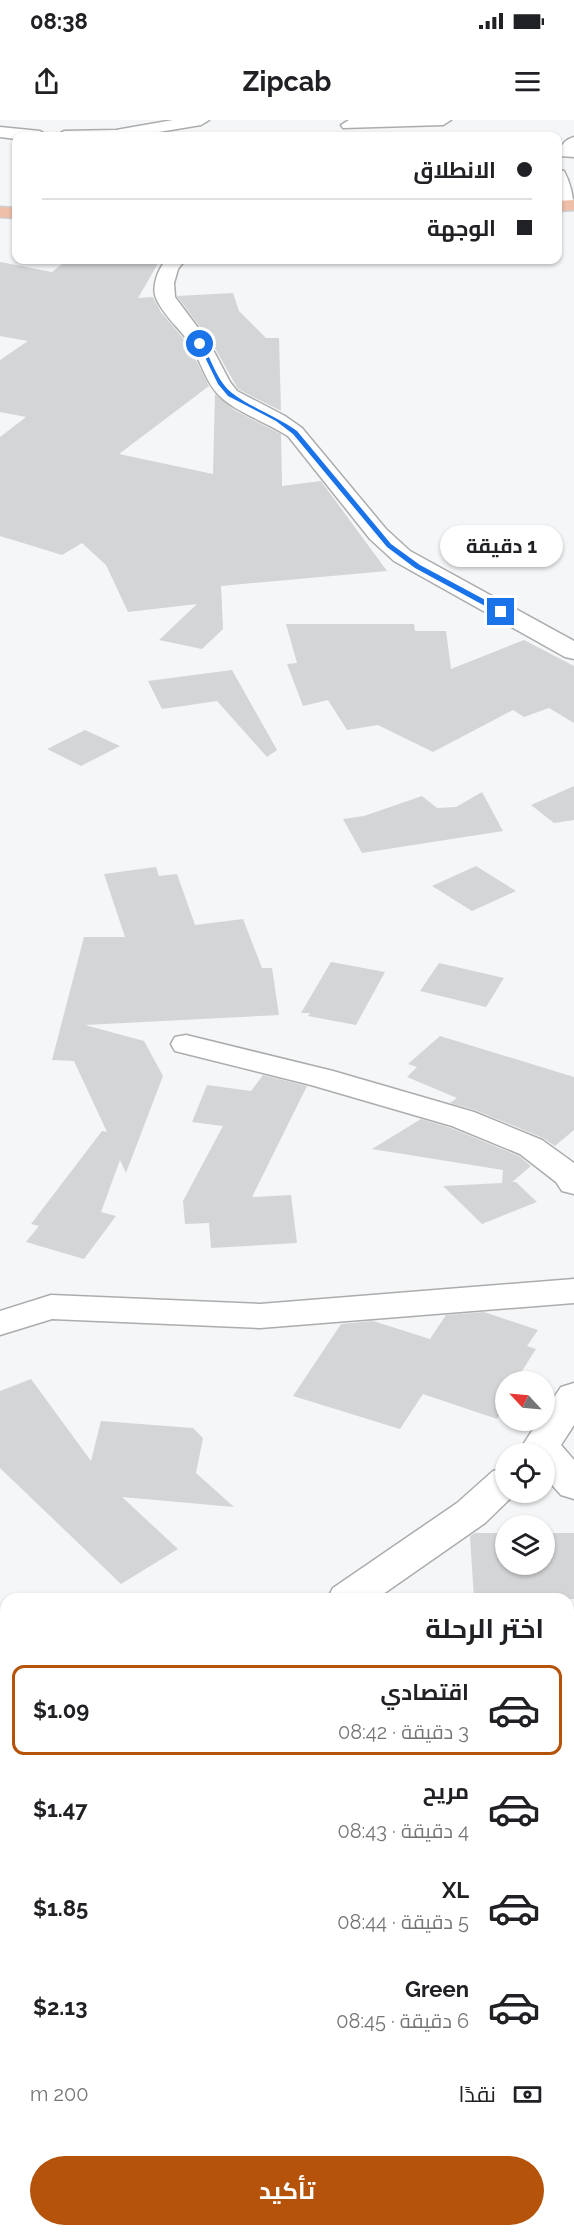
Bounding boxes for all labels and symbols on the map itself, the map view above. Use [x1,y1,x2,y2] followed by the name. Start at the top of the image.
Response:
[186,330,213,357] route start
[440,525,562,567] callout: 1 دقيقة
[487,598,514,625] route end
[495,1371,555,1431] north arrow

